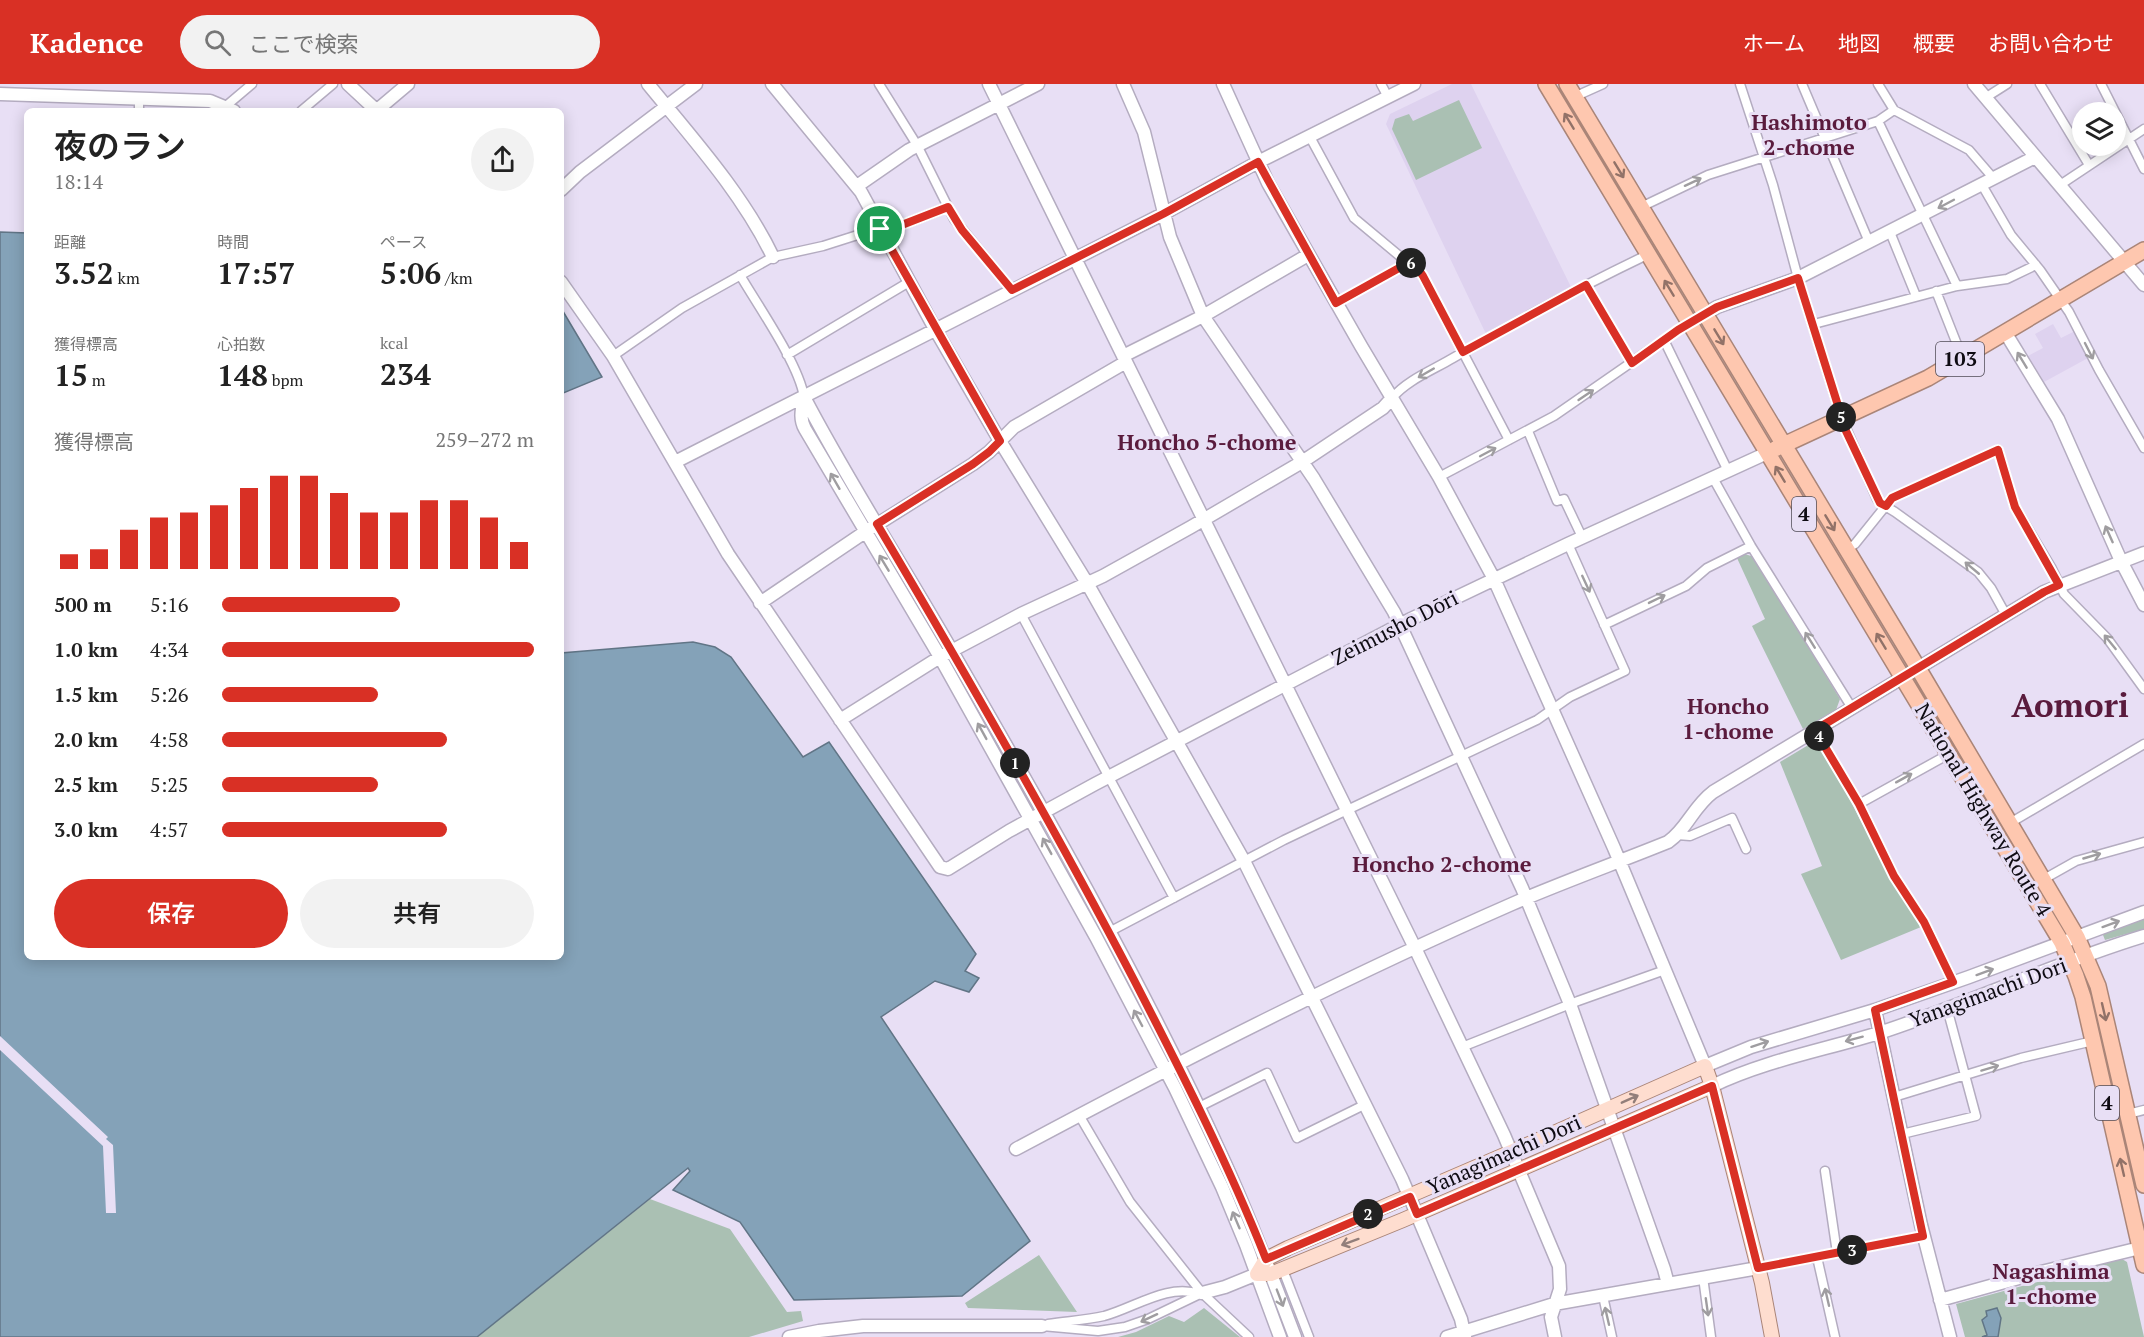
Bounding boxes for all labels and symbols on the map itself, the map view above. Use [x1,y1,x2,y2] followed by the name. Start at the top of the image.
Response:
[1751,107,1867,161] district label: Hashimoto 2-chome
[1562,113,1574,130] one-way arrow
[1613,161,1625,178] one-way arrow
[1684,176,1702,187] one-way arrow
[1938,198,1955,210] one-way arrow
[854,203,905,254] pin
[1396,248,1426,278] pin: 6
[1663,280,1675,297] one-way arrow
[1713,329,1725,346] one-way arrow
[2084,341,2095,359] one-way arrow
[1936,342,1984,376] road number: 103
[2015,352,2027,369] one-way arrow
[1418,368,1435,380] one-way arrow
[1577,389,1593,401] one-way arrow
[1826,402,1856,432] pin: 5
[1117,427,1297,456] district label: Honcho 5-chome
[1478,446,1496,457] one-way arrow
[1773,466,1785,483] one-way arrow
[829,473,841,490] one-way arrow
[1792,497,1816,531] road number: 4
[1824,514,1836,531] one-way arrow
[2103,525,2114,543] one-way arrow
[877,555,889,572] one-way arrow
[1965,561,1980,575] one-way arrow
[1581,575,1592,593] one-way arrow
[1327,583,1463,671] street label: Zeimusho Dōri
[1648,593,1666,605] one-way arrow
[1804,632,1816,649] one-way arrow
[1875,632,1888,649] one-way arrow
[2103,634,2116,650] one-way arrow
[2011,683,2129,726] district label: Aomori
[1682,691,1774,745] district label: Honcho 1-chome
[1909,698,2059,922] street label: National Highway Route 4
[1804,721,1834,751] pin: 4
[976,723,988,740] one-way arrow
[1000,748,1030,778] pin: 1
[1895,772,1912,784] one-way arrow
[1040,838,1052,855] one-way arrow
[1352,849,1532,878] district label: Honcho 2-chome
[2082,850,2101,861] one-way arrow
[2101,918,2120,929] one-way arrow
[1905,951,2070,1034] street label: Yanagimachi Dori
[1975,965,1994,976] one-way arrow
[2098,1002,2110,1021] one-way arrow
[1132,1010,1144,1028] one-way arrow
[1845,1034,1864,1046] one-way arrow
[1750,1038,1769,1049] one-way arrow
[1980,1062,1999,1073] one-way arrow
[2095,1086,2119,1120] road number: 4
[1621,1093,1639,1105] one-way arrow
[1422,1108,1585,1201] street label: Yanagimachi Dori
[2115,1158,2127,1177] one-way arrow
[1353,1199,1383,1229] pin: 2
[1230,1211,1241,1230] one-way arrow
[1837,1235,1867,1265] pin: 3
[1341,1238,1359,1249] one-way arrow
[1992,1256,2110,1310] district label: Nagashima 1-chome
[1275,1288,1286,1307] one-way arrow
[1820,1288,1832,1307] one-way arrow
[1701,1297,1712,1316] one-way arrow
[1601,1307,1613,1326] one-way arrow
[1140,1312,1158,1324] one-way arrow

